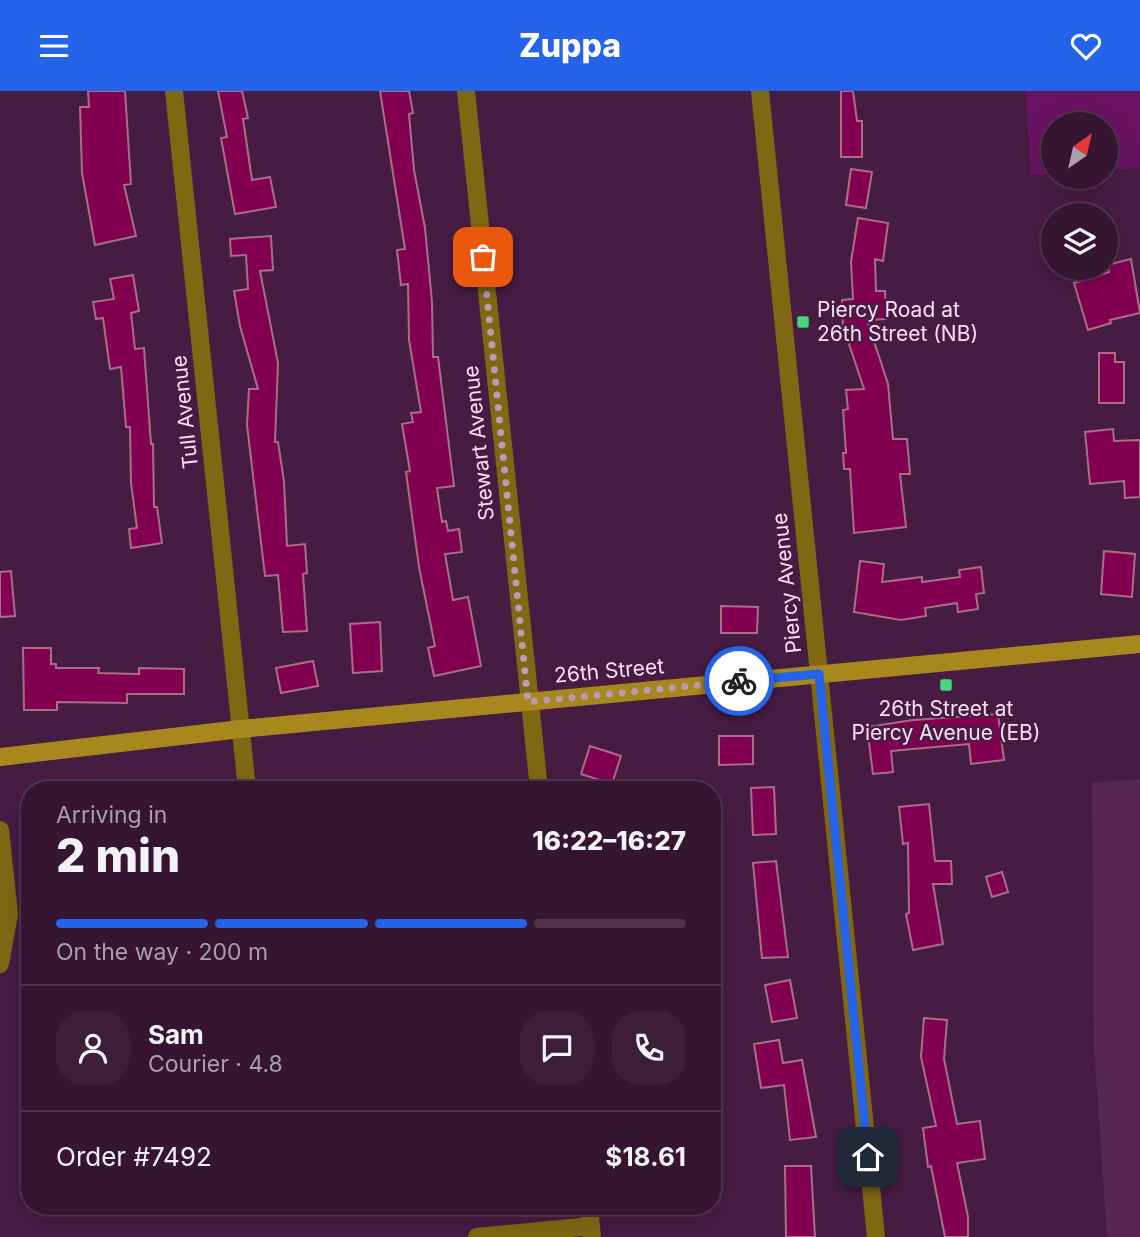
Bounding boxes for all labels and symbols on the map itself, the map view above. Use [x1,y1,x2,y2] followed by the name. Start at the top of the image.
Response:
[1041,112,1118,189] north arrow
[453,227,513,287] pin
[817,297,978,346] place label: Piercy Road at 26th Street (NB)
[795,314,811,330] marker: Piercy Road at 26th Street (NB)
[166,354,203,470] street label: Tull Avenue
[458,364,499,522] street label: Stewart Avenue
[767,511,806,655] street label: Piercy Avenue
[704,646,774,716] courier
[553,653,665,688] street label: 26th Street
[938,677,954,693] marker: 26th Street at Piercy Avenue (EB)
[852,696,1040,745] place label: 26th Street at Piercy Avenue (EB)
[838,1127,898,1187] pin

